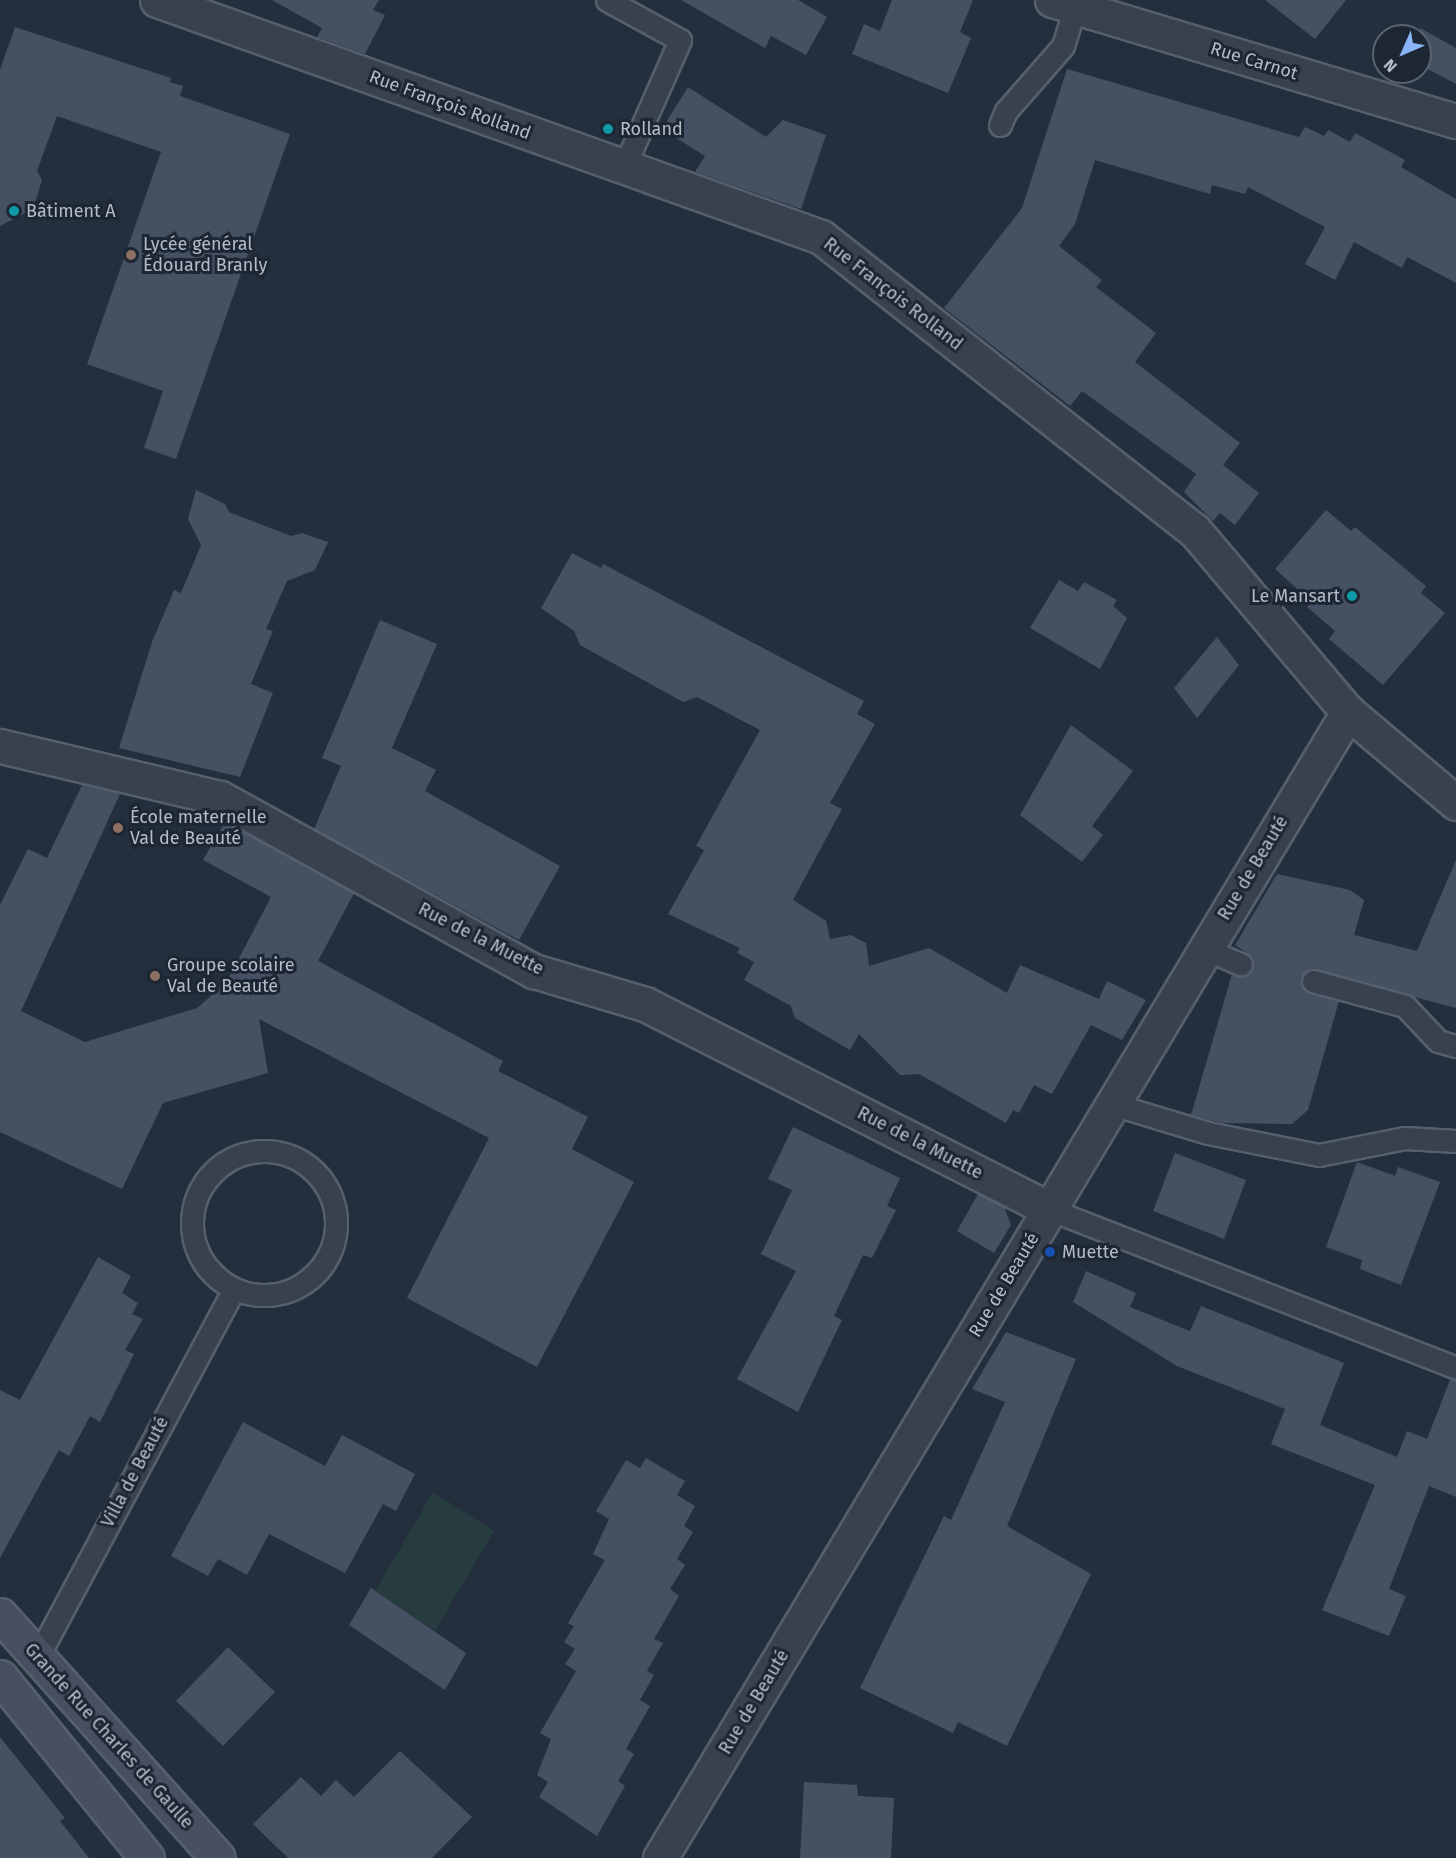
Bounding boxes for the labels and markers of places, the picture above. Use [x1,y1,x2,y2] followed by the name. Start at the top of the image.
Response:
[620,118,683,140] place label: Rolland
[601,122,615,136] marker: Rolland
[26,200,116,222] place label: Bâtiment A
[7,204,21,218] marker: Bâtiment A
[143,234,267,276] place label: Lycée général Édouard Branly
[124,248,138,262] marker: Lycée général Édouard Branly
[1251,585,1340,607] place label: Le Mansart
[1345,589,1359,603] marker: Le Mansart
[130,807,267,850] place label: École maternelle Val de Beauté
[111,821,125,835] marker: École maternelle Val de Beauté
[167,955,294,998] place label: Groupe scolaire Val de Beauté
[148,969,162,983] marker: Groupe scolaire Val de Beauté
[1062,1241,1119,1263] place label: Muette
[1043,1245,1057,1259] marker: Muette

